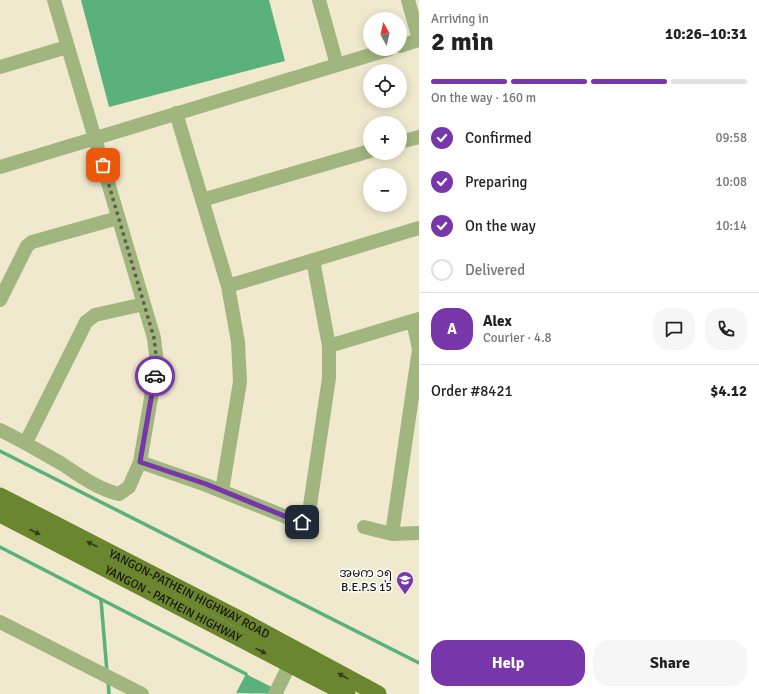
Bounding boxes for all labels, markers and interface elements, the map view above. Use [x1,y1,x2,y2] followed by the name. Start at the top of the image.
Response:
[431,11,489,27] text: Arriving in
[363,12,407,56] north arrow
[363,12,407,212] map controls
[665,25,747,43] text: 10:26–10:31
[431,26,494,58] text: 2 min
[363,64,407,108] button: locate
[431,90,536,106] text: On the way · 160 m
[363,116,407,160] button: +
[431,127,453,149] icon: check
[465,129,532,147] text: Confirmed
[715,130,747,146] text: 09:58
[86,148,120,182] pin
[92,154,114,176] icon: bag
[363,168,407,212] button: −
[431,171,453,193] icon: check
[465,173,528,191] text: Preparing
[715,174,747,190] text: 10:08
[431,215,453,237] icon: check
[465,217,536,235] text: On the way
[715,218,747,234] text: 10:14
[465,261,525,279] text: Delivered
[653,308,695,350] button: chat
[705,308,747,350] button: phone
[483,312,512,330] text: Alex
[447,320,457,338] text: A
[483,330,552,346] text: Courier · 4.8
[135,356,175,396] courier
[144,365,166,387] icon: car
[431,382,513,400] text: Order #8421
[710,382,747,400] text: $4.12
[285,505,319,539] pin
[291,511,313,533] icon: home
[29,529,40,535] one-way arrow
[86,540,98,547] one-way arrow
[106,546,273,642] street label: YANGON-PATHEIN HIGHWAY ROAD
[102,562,244,645] street label: YANGON - PATHEIN HIGHWAY
[339,566,392,595] place label: အမက ၁၅ B.E.P.S 15
[395,570,415,595] school or university icon: အမက ၁၅ B.E.P.S 15
[431,640,585,686] button: Help
[593,640,747,686] button: Share
[255,647,267,654] one-way arrow
[338,672,349,679] one-way arrow

